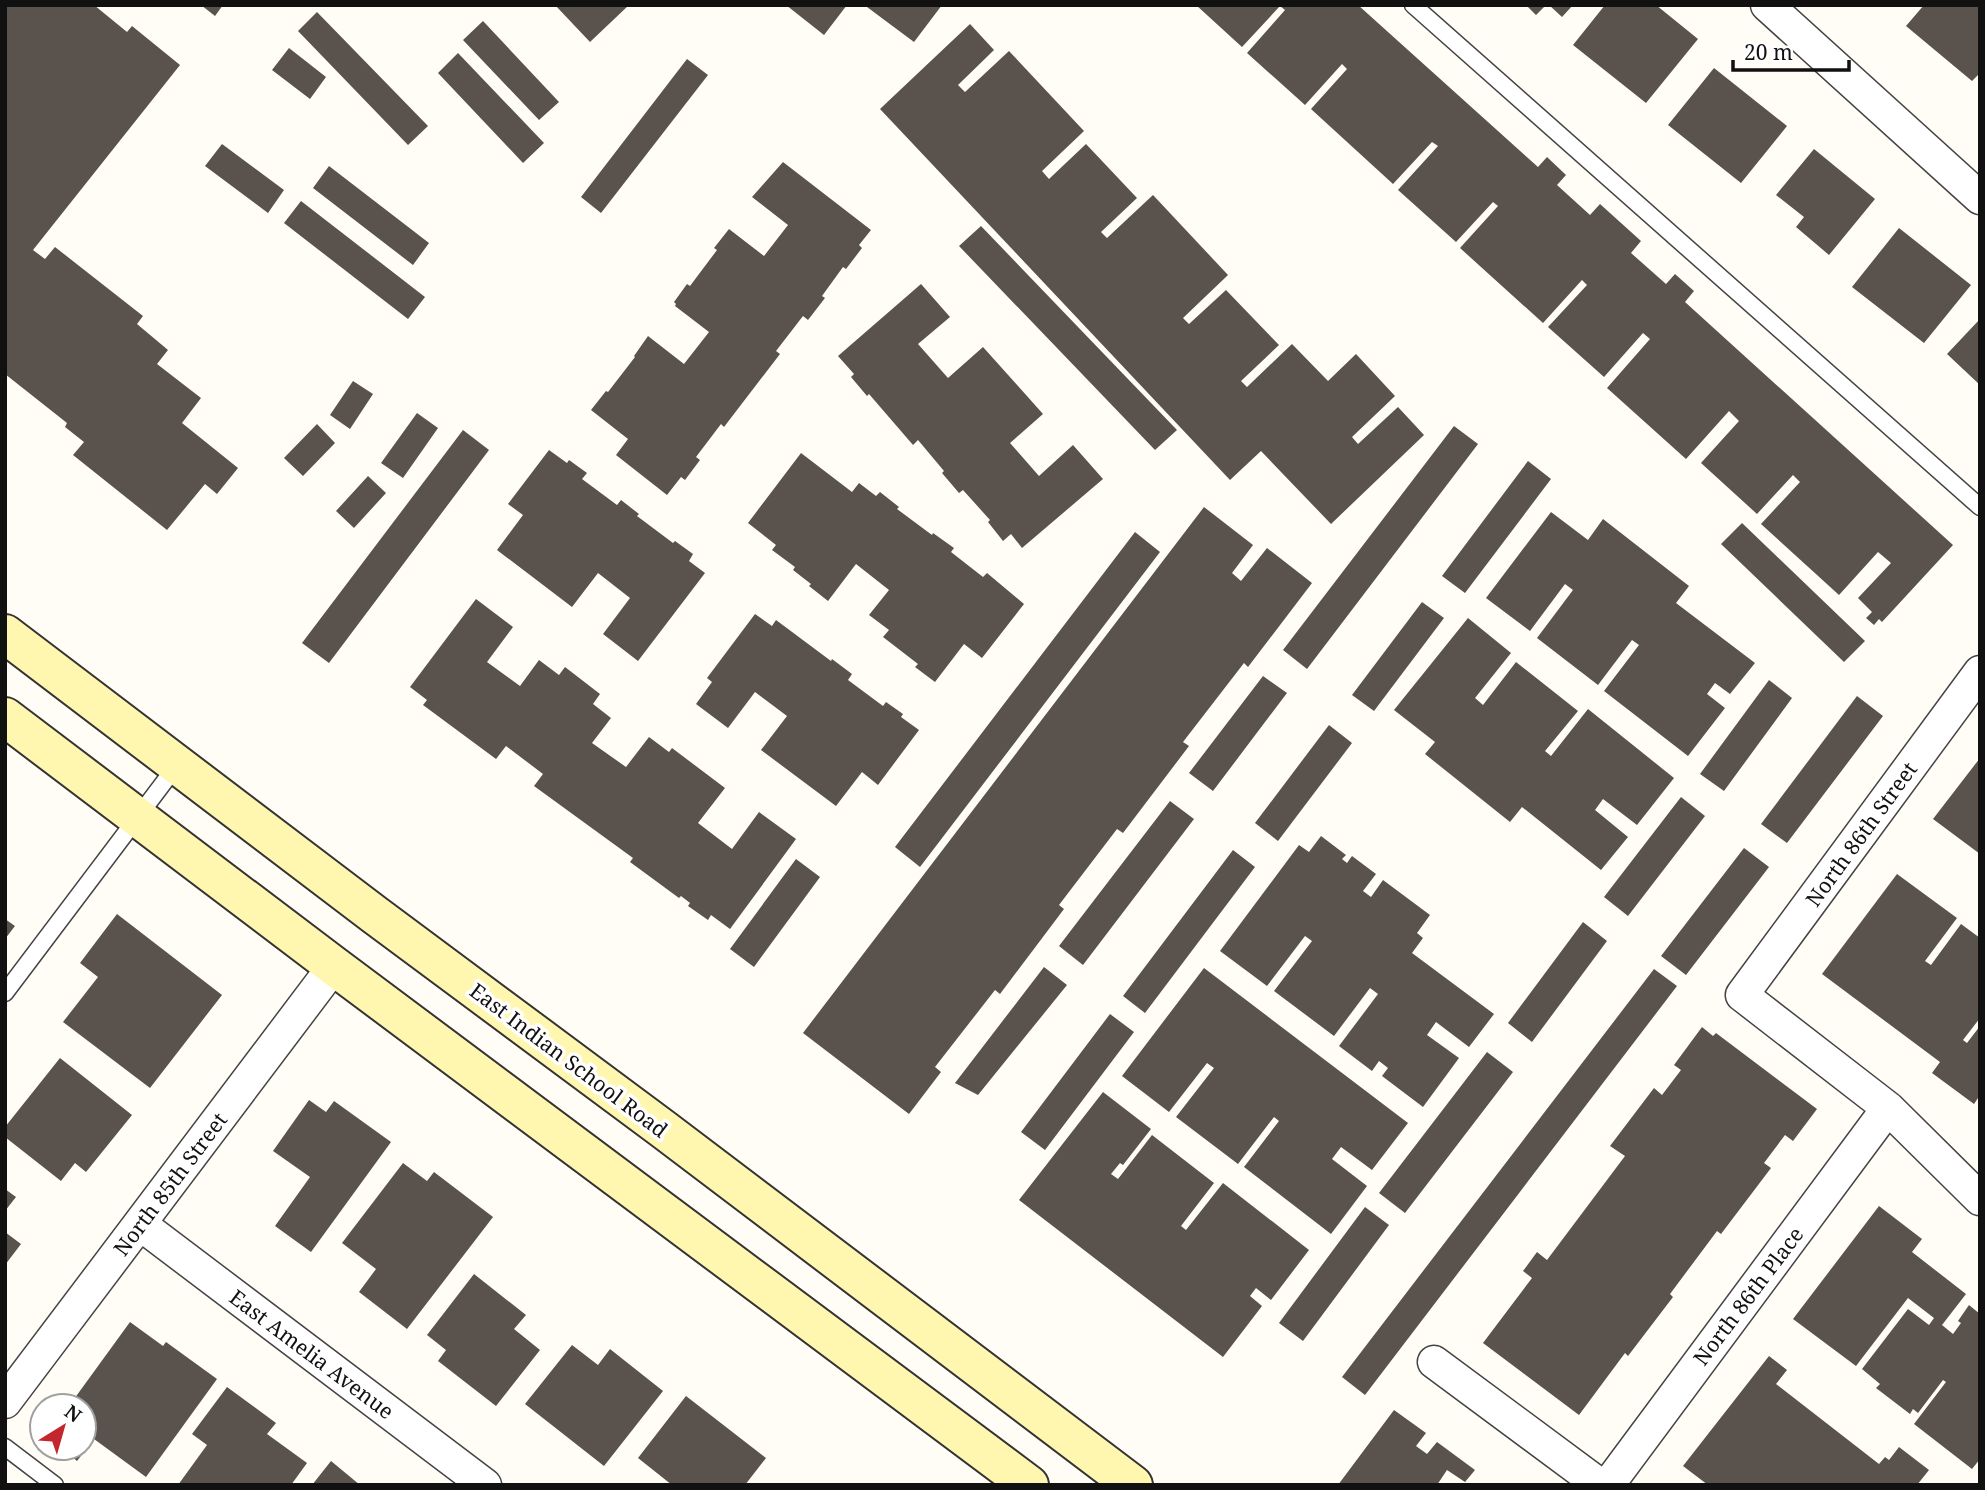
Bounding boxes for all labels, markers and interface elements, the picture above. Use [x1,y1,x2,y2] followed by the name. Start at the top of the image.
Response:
[1733,28,1848,72] scale bar
[1744,38,1793,66] text: 20 m
[1799,756,1923,912] street label: North 86th Street
[464,976,674,1144] street label: East Indian School Road
[107,1107,233,1261] street label: North 85th Street
[1687,1221,1809,1371] street label: North 86th Place
[224,1283,400,1425] street label: East Amelia Avenue
[28,1392,98,1462] north arrow
[59,1399,87,1428] text: N

